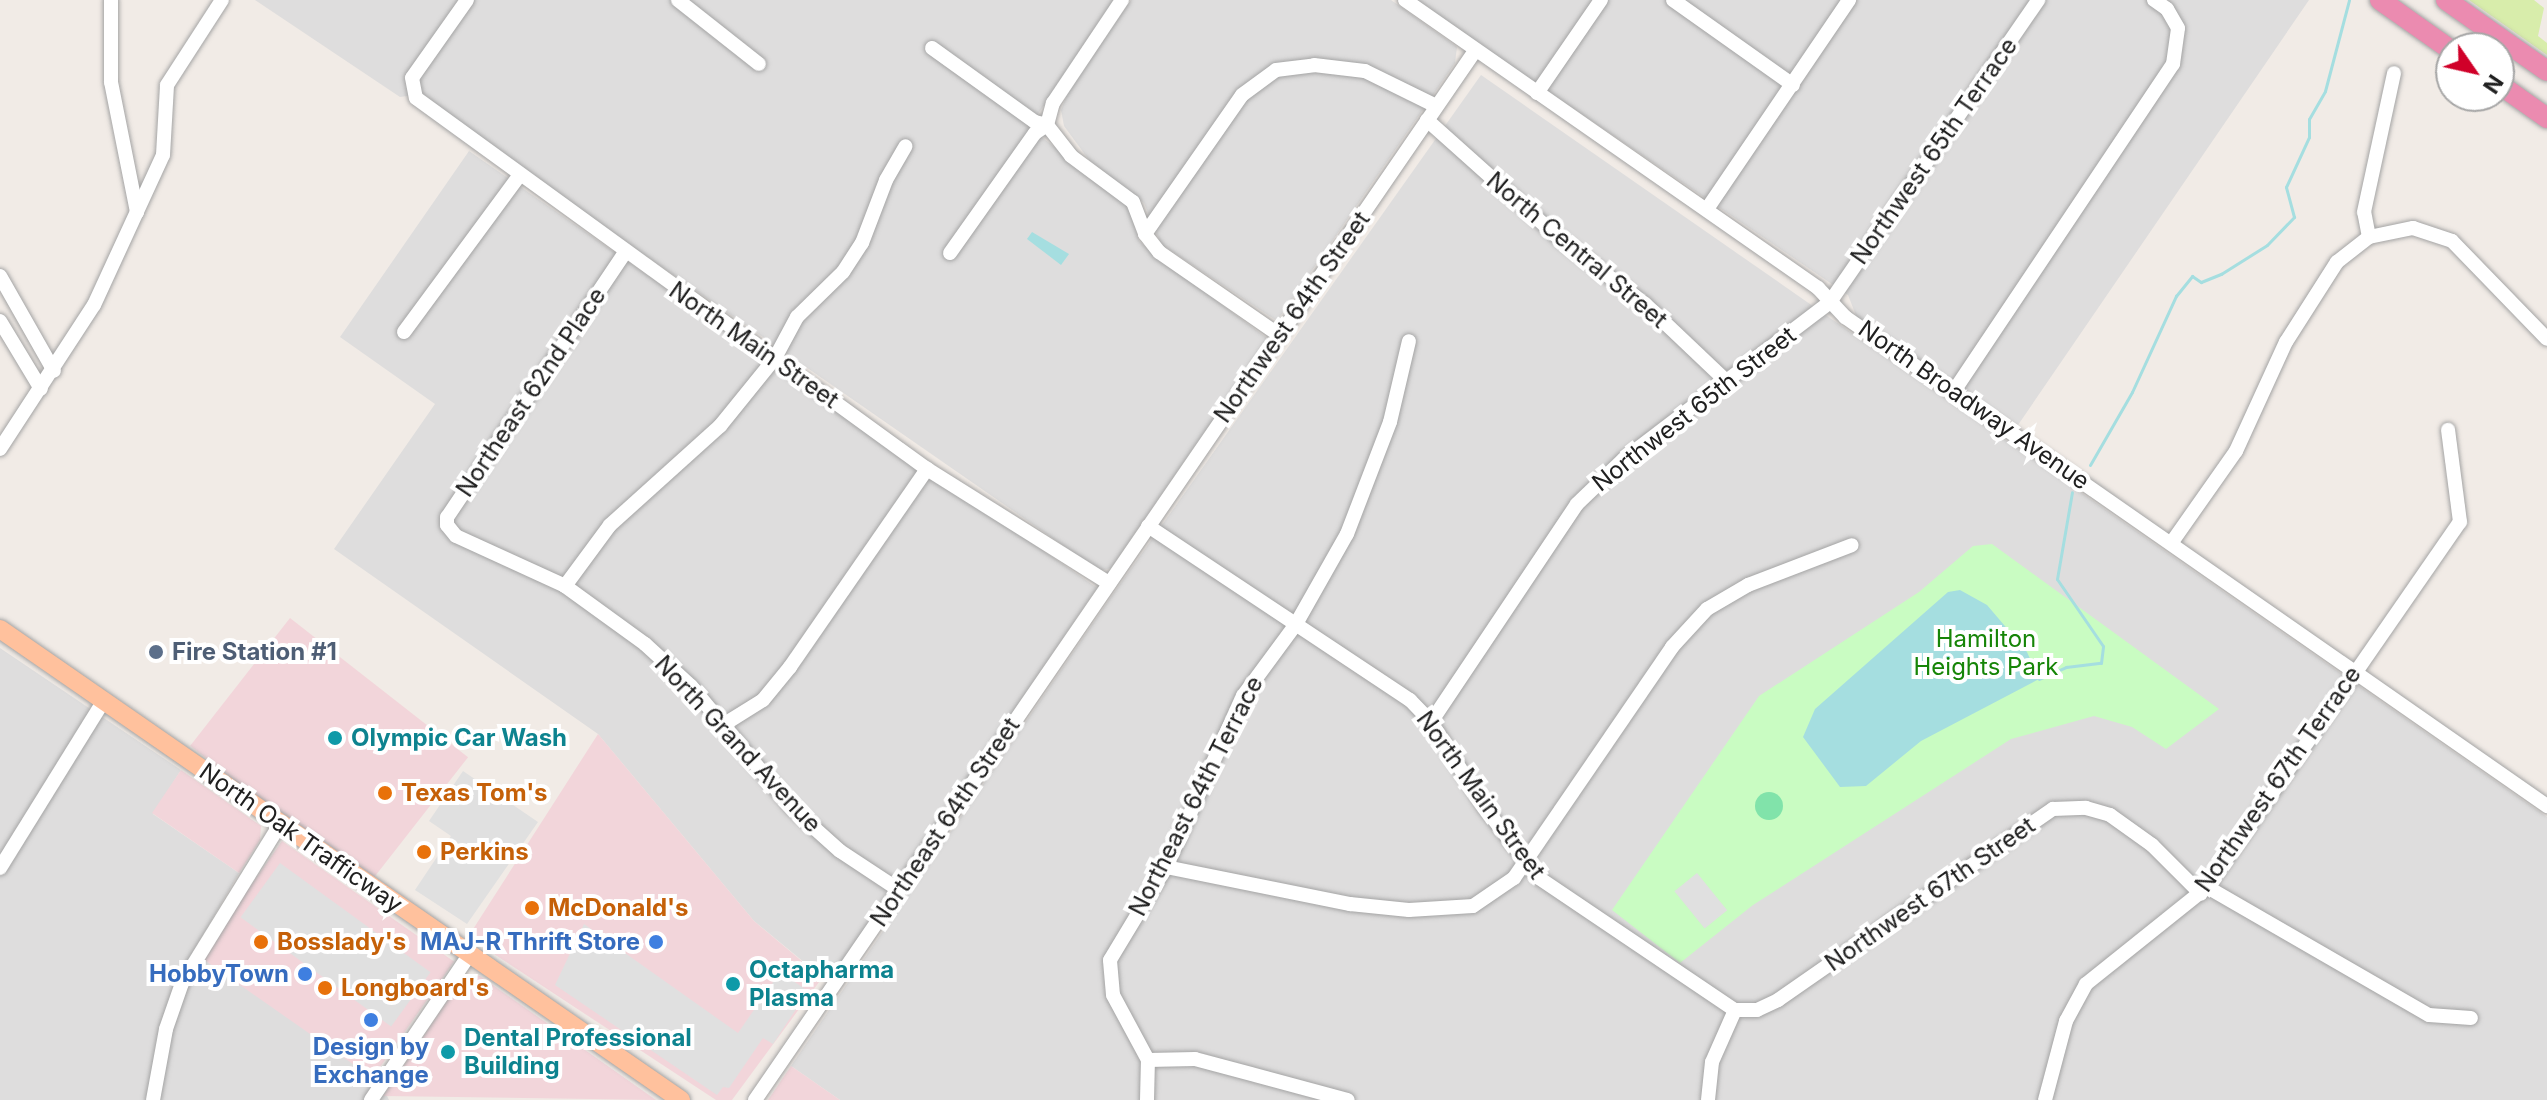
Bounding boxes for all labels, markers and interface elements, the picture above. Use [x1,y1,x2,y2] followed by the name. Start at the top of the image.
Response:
[1845,32,2023,270] street label: Northwest 65th Terrace
[2435,32,2515,112] north arrow
[2478,70,2509,99] text: N
[1481,166,1673,334] street label: North Central Street
[1208,206,1376,428] street label: Northwest 64th Street
[664,276,844,414] street label: North Main Street
[450,282,612,502] street label: Northeast 62nd Place
[1853,314,2095,496] street label: North Broadway Avenue
[1586,321,1802,497] street label: Northwest 65th Street
[1914,625,2058,681] park label: Hamilton Heights Park
[172,638,337,666] place label: Fire Station #1
[147,643,165,661] marker: Fire Station #1
[649,650,827,838] street label: North Grand Avenue
[2189,661,2367,897] street label: Northwest 67th Terrace
[1123,671,1269,921] street label: Northeast 64th Terrace
[1410,706,1552,884] street label: North Main Street
[864,712,1026,932] street label: Northeast 64th Street
[351,724,567,752] place label: Olympic Car Wash
[326,729,344,747] marker: Olympic Car Wash
[194,757,408,919] street label: North Oak Trafficway
[401,779,548,807] place label: Texas Tom's
[376,784,394,802] marker: Texas Tom's
[1820,811,2040,977] street label: Northwest 67th Street
[440,838,529,866] place label: Perkins
[415,843,433,861] marker: Perkins
[548,894,688,922] place label: McDonald's
[523,899,541,917] marker: McDonald's
[277,928,406,956] place label: Bosslady's
[420,928,640,956] place label: MAJ-R Thrift Store
[252,933,270,951] marker: Bosslady's
[647,933,665,951] marker: MAJ-R Thrift Store
[749,956,894,1012] place label: Octapharma Plasma
[149,960,289,988] place label: HobbyTown
[296,965,314,983] marker: HobbyTown
[341,974,489,1002] place label: Longboard's
[724,975,742,993] marker: Octapharma Plasma
[316,979,334,997] marker: Longboard's
[362,1011,380,1029] marker: Design by Exchange
[464,1024,692,1080] place label: Dental Professional Building
[313,1033,429,1089] place label: Design by Exchange
[439,1043,457,1061] marker: Dental Professional Building

